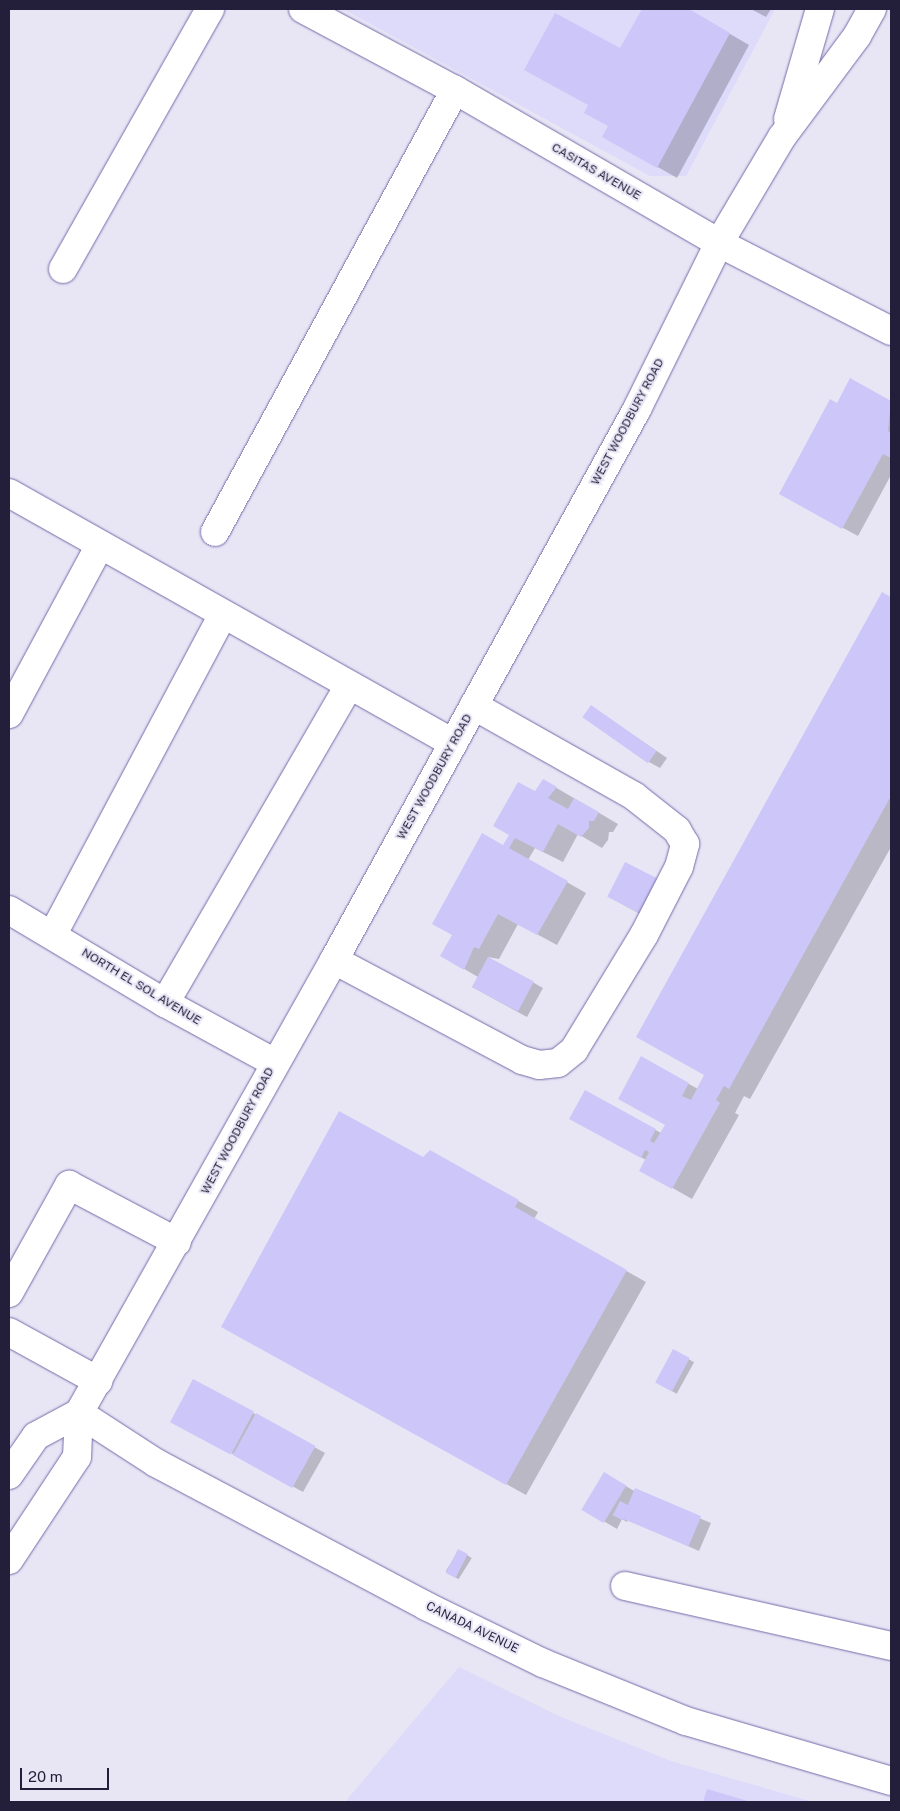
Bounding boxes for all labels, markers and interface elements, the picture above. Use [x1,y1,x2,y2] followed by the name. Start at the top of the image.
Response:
[549,141,643,203] street label: CASITAS AVENUE
[588,356,668,488] street label: WEST WOODBURY ROAD
[394,711,476,843] street label: WEST WOODBURY ROAD
[79,946,203,1028] street label: NORTH EL SOL AVENUE
[198,1065,278,1197] street label: WEST WOODBURY ROAD
[423,1599,521,1657] street label: CANADA AVENUE
[22,1758,111,1790] scale bar
[28,1768,63,1785] text: 20 m

